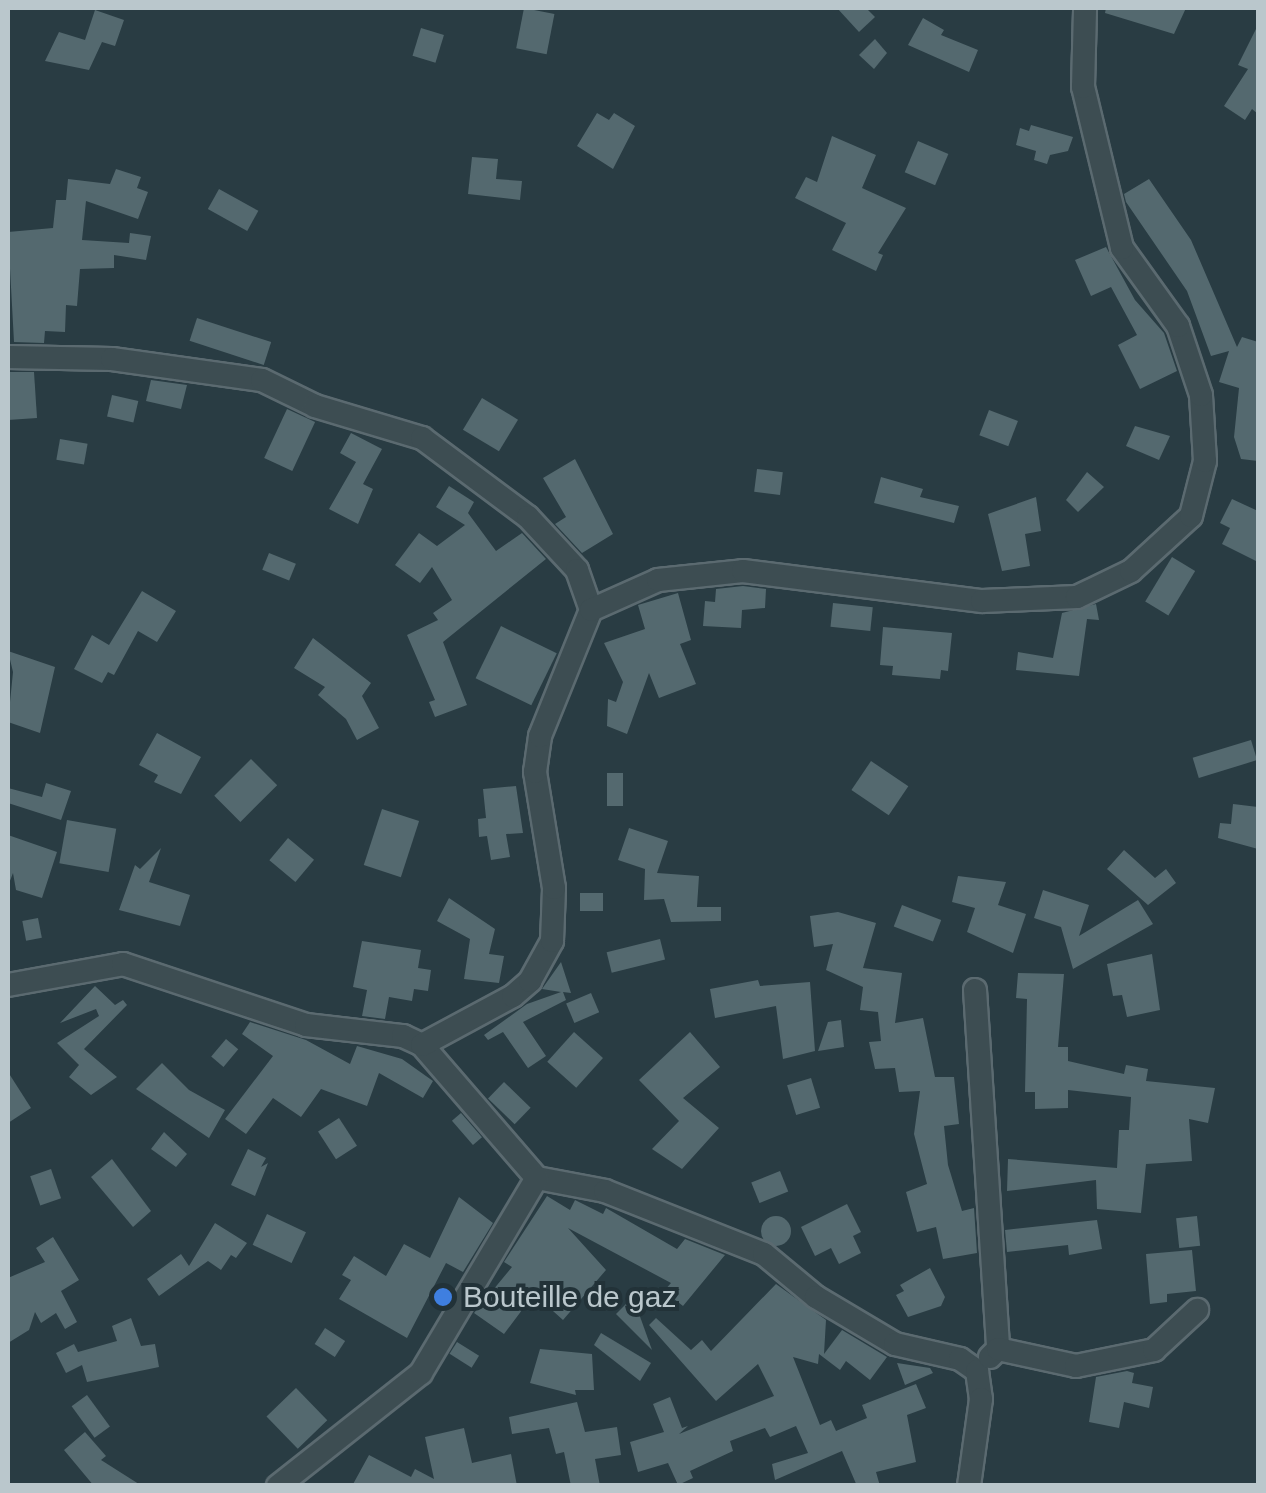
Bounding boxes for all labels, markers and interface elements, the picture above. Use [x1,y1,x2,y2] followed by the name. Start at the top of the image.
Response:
[463,1279,676,1315] place label: Bouteille de gaz
[432,1286,454,1308] marker: Bouteille de gaz

